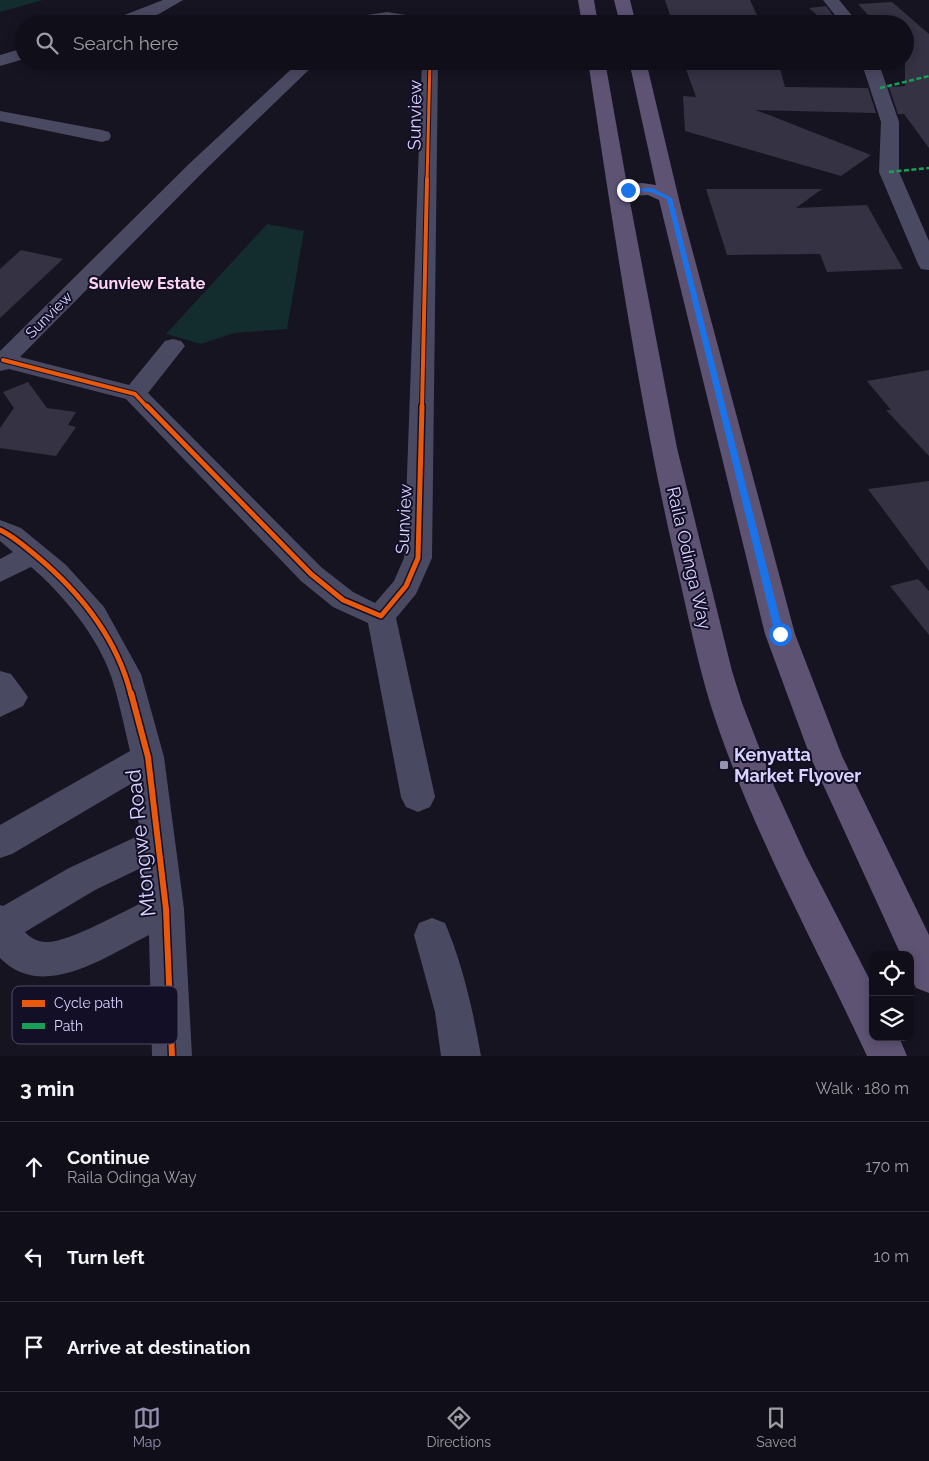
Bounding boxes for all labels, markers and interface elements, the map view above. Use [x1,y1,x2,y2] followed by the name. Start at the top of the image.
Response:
[15,15,914,70] search box
[33,29,61,57] icon: search
[73,32,179,54] text: Search here
[403,79,426,150] street label: Sunview
[617,179,640,202] route end
[89,274,206,293] district label: Sunview Estate
[22,288,76,342] street label: Sunview
[391,483,416,555] street label: Sunview
[663,484,716,632] street label: Raila Odinga Way
[769,623,792,646] route start
[734,744,861,786] place label: Kenyatta Market Flyover
[718,759,730,771] marker: Kenyatta Market Flyover
[120,768,161,918] street label: Mtongwe Road
[869,951,914,1041] map controls
[869,951,914,996] button: locate
[12,986,178,1044] legend
[54,995,123,1011] text: Cycle path
[869,996,914,1041] button: layers
[54,1018,83,1034] text: Path
[20,1076,74,1101] text: 3 min
[815,1079,909,1098] text: Walk · 180 m
[67,1146,150,1168] text: Continue
[20,1153,48,1181] icon: ahead
[865,1157,909,1176] text: 170 m
[67,1168,197,1187] text: Raila Odinga Way
[20,1243,48,1271] icon: left
[67,1246,144,1268] text: Turn left
[874,1247,909,1266] text: 10 m
[20,1333,48,1361] icon: arrive
[67,1336,251,1358] text: Arrive at destination
[133,1404,161,1450] tab: Map
[426,1404,491,1450] tab: Directions
[756,1404,796,1450] tab: Saved

